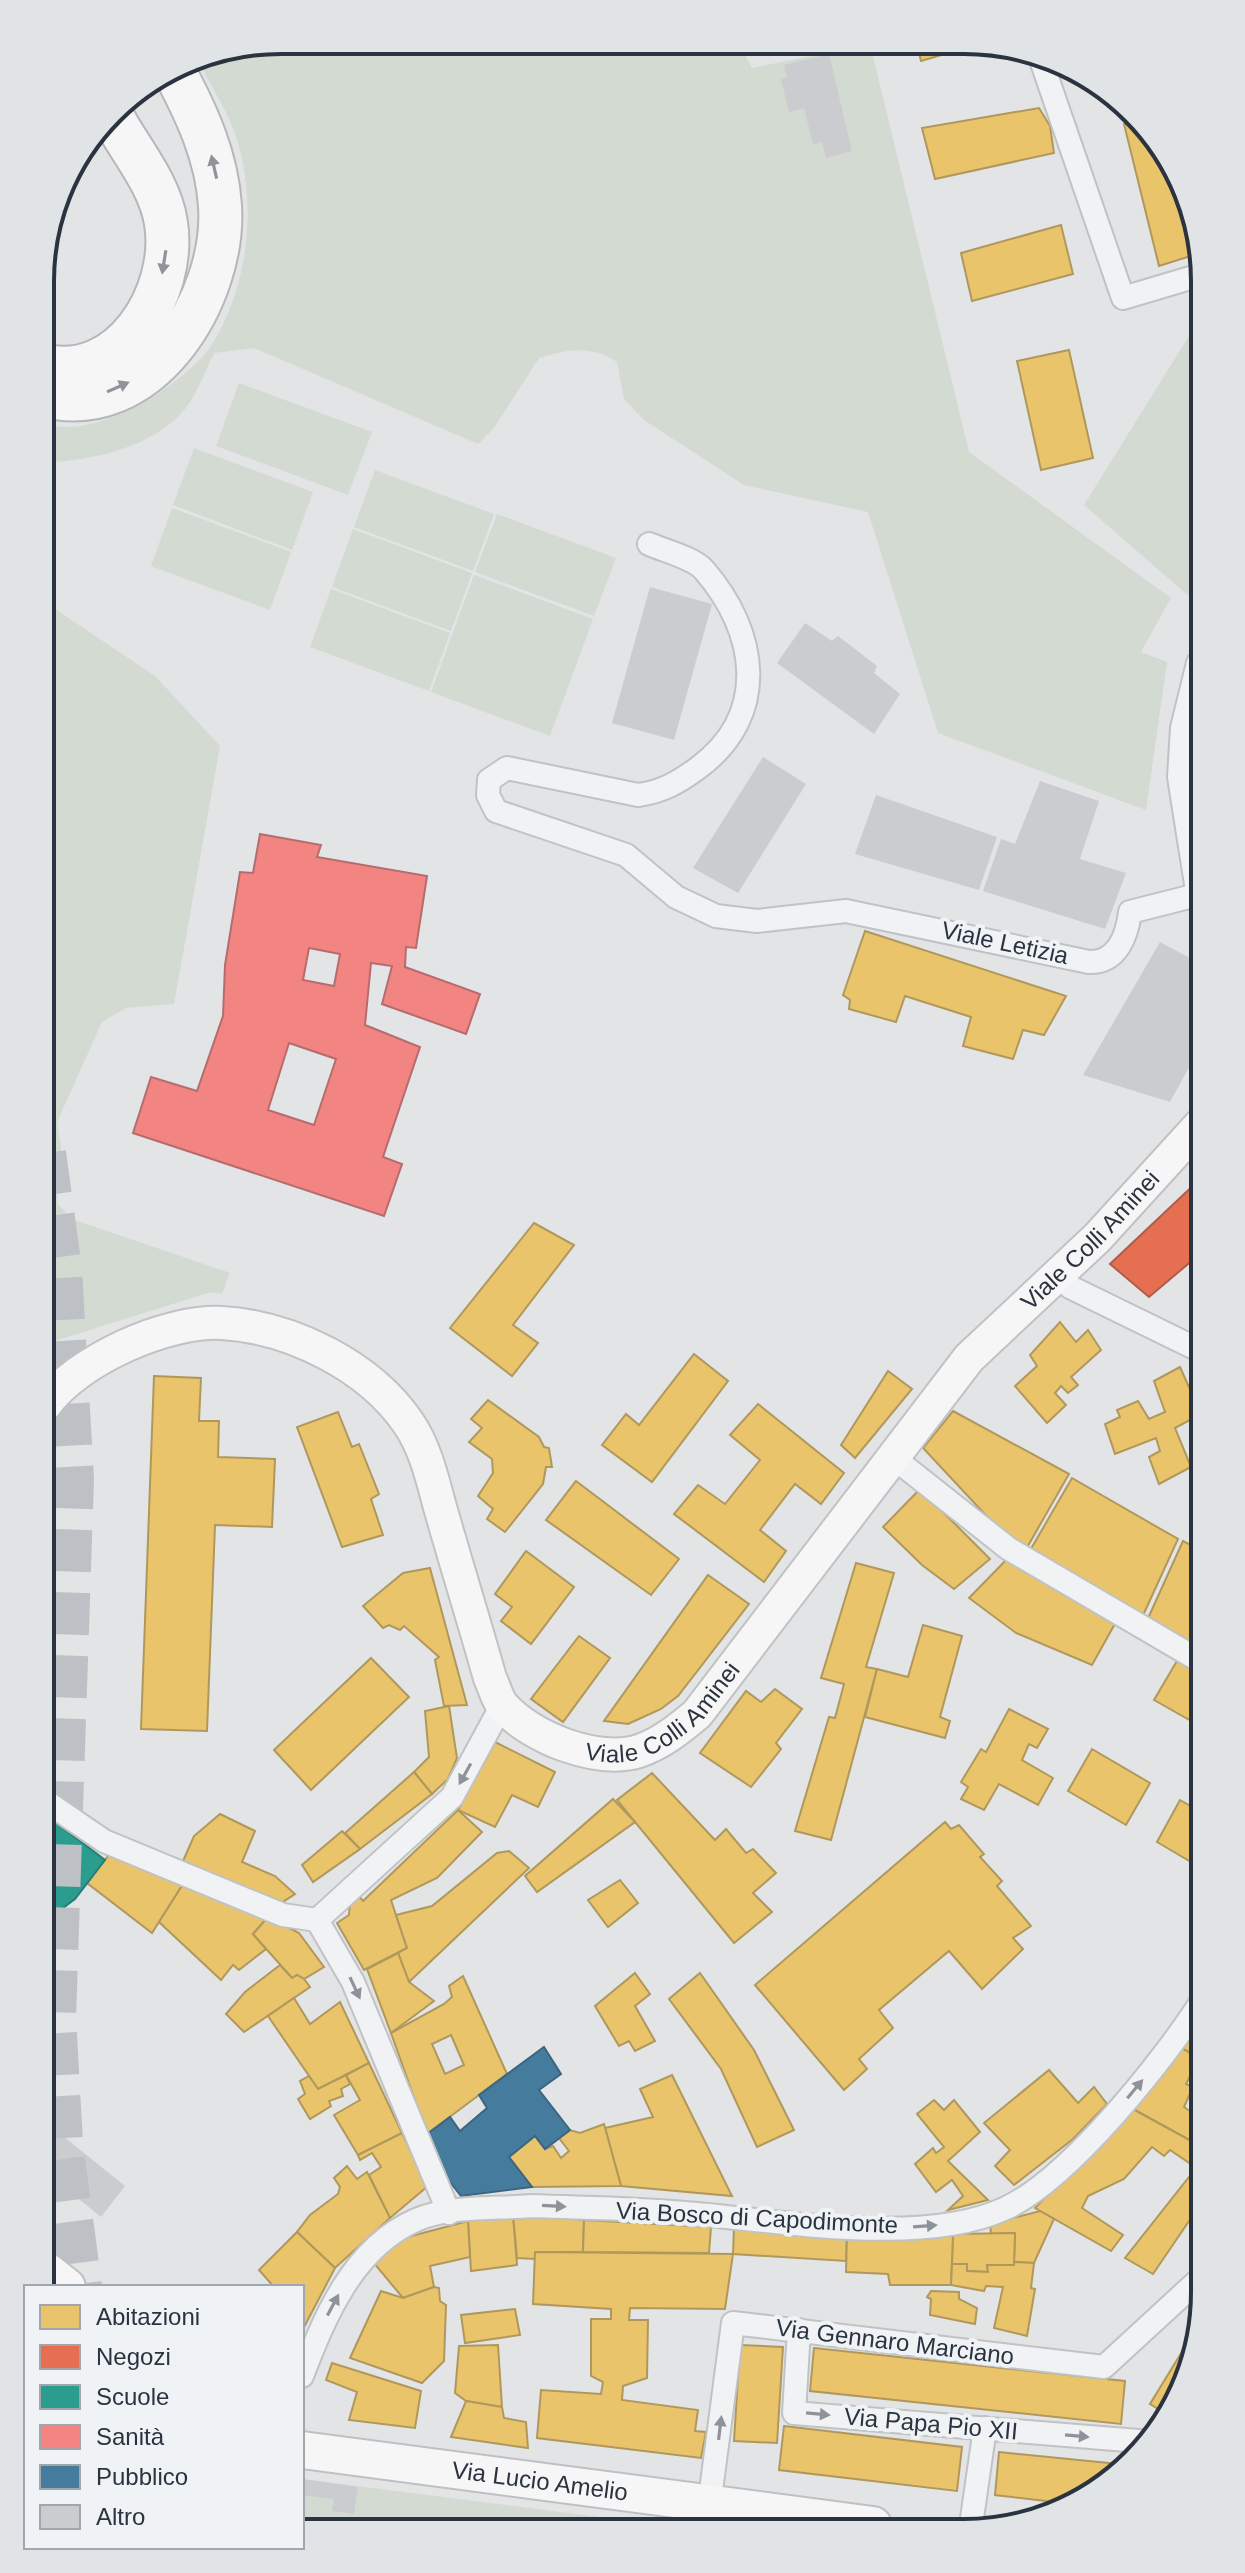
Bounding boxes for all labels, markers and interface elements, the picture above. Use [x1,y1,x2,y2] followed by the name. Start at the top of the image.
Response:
[207,154,220,179] one-way arrow
[157,250,170,275] one-way arrow
[107,380,130,394] one-way arrow
[939,916,1072,969] street label: Viale Letizia
[1015,1165,1165,1315] street label: Viale Colli Aminei
[583,1657,745,1768] street label: Viale Colli Aminei
[458,1762,472,1785] one-way arrow
[348,1976,362,2000] one-way arrow
[1126,2080,1143,2100] one-way arrow
[615,2197,899,2238] street label: Via Bosco di Capodimonte
[542,2200,567,2213] one-way arrow
[913,2219,938,2232] one-way arrow
[24,2285,304,2549] legend
[326,2293,339,2316] one-way arrow
[96,2303,200,2330] text: Abitazioni
[774,2313,1016,2370] street label: Via Gennaro Marciano
[96,2343,171,2370] text: Negozi
[96,2383,169,2410] text: Scuole
[843,2402,1019,2445] street label: Via Papa Pio XII
[805,2408,830,2421] one-way arrow
[713,2416,726,2441] one-way arrow
[96,2423,165,2450] text: Sanità
[1065,2430,1090,2443] one-way arrow
[450,2456,630,2506] street label: Via Lucio Amelio
[96,2463,188,2490] text: Pubblico
[96,2503,145,2530] text: Altro

